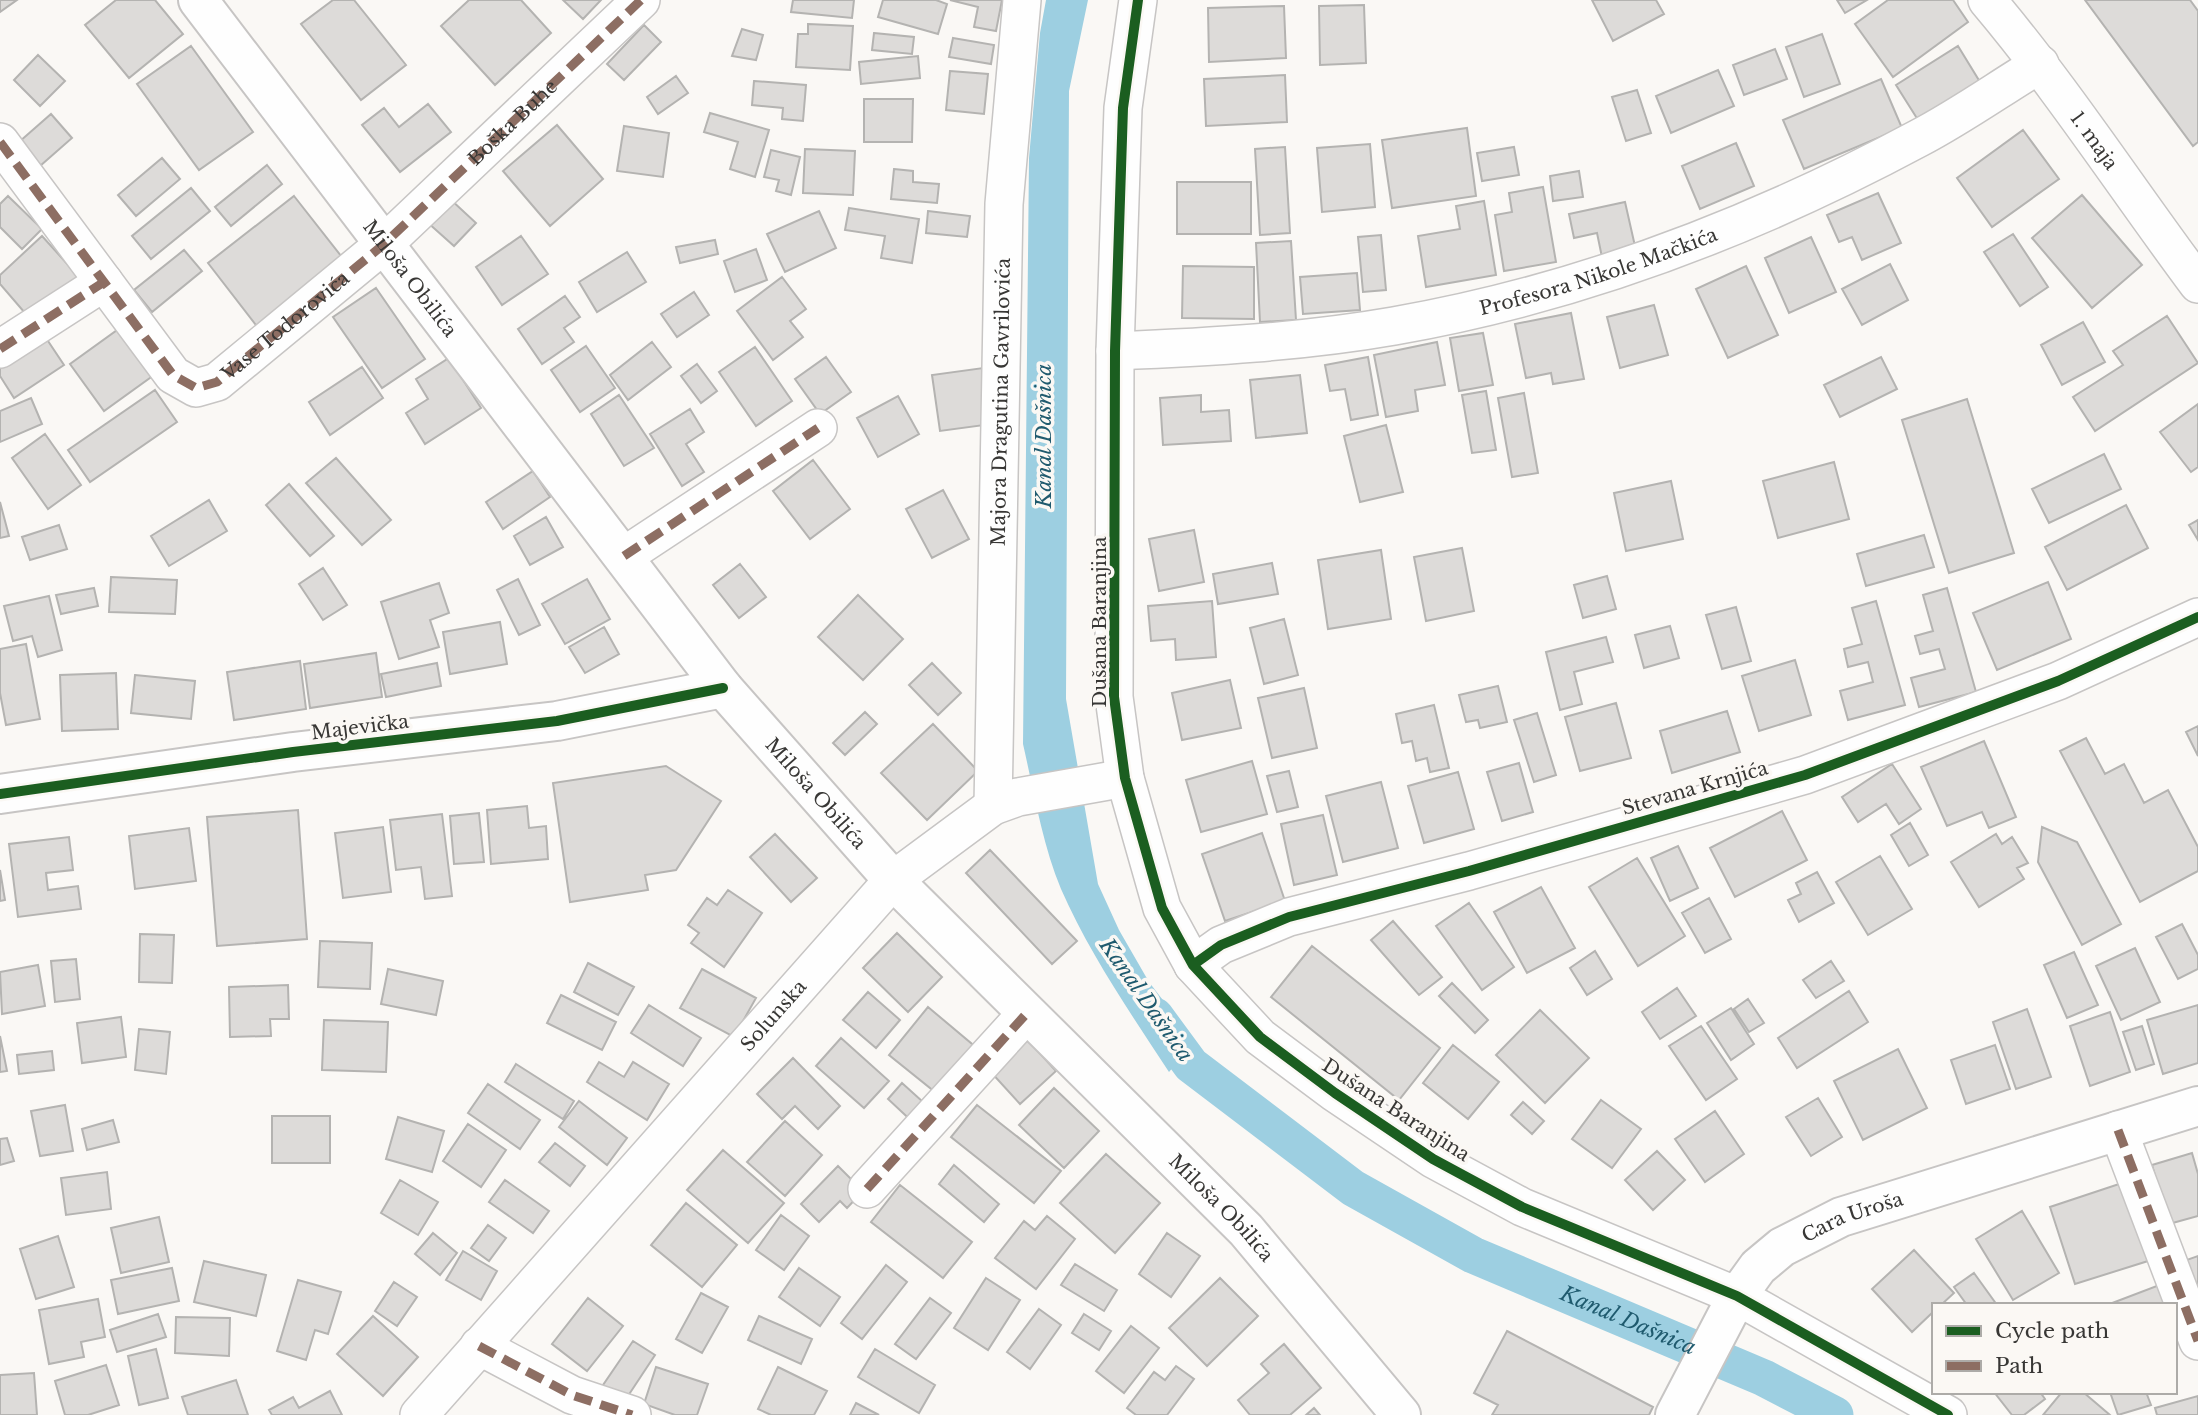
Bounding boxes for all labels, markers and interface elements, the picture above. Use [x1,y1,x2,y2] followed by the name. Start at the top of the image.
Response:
[463,75,562,170] street label: Boška Buhe
[2066,107,2123,174] street label: 1. maja
[359,215,462,341] street label: Miloša Obilića
[1477,222,1721,320] street label: Profesora Nikole Mačkića
[986,257,1015,546] street label: Majora Dragutina Gavrilovića
[216,266,354,386] street label: Vase Todorovića
[1031,364,1057,509] water label: Kanal Dašnica
[1088,536,1111,708] street label: Dušana Baranjina
[310,710,411,744] street label: Majevička
[761,733,872,854] street label: Miloša Obilića
[1619,756,1771,820] street label: Stevana Krnjića
[1093,932,1198,1067] water label: Kanal Dašnica
[735,975,811,1056] street label: Solunska
[1318,1054,1474,1167] street label: Dušana Baranjina
[1165,1149,1279,1266] street label: Miloša Obilića
[1798,1187,1906,1247] street label: Cara Uroša
[1555,1280,1700,1361] water label: Kanal Dašnica
[1932,1303,2177,1394] legend
[1995,1318,2109,1344] text: Cycle path
[1995,1353,2043,1379] text: Path

